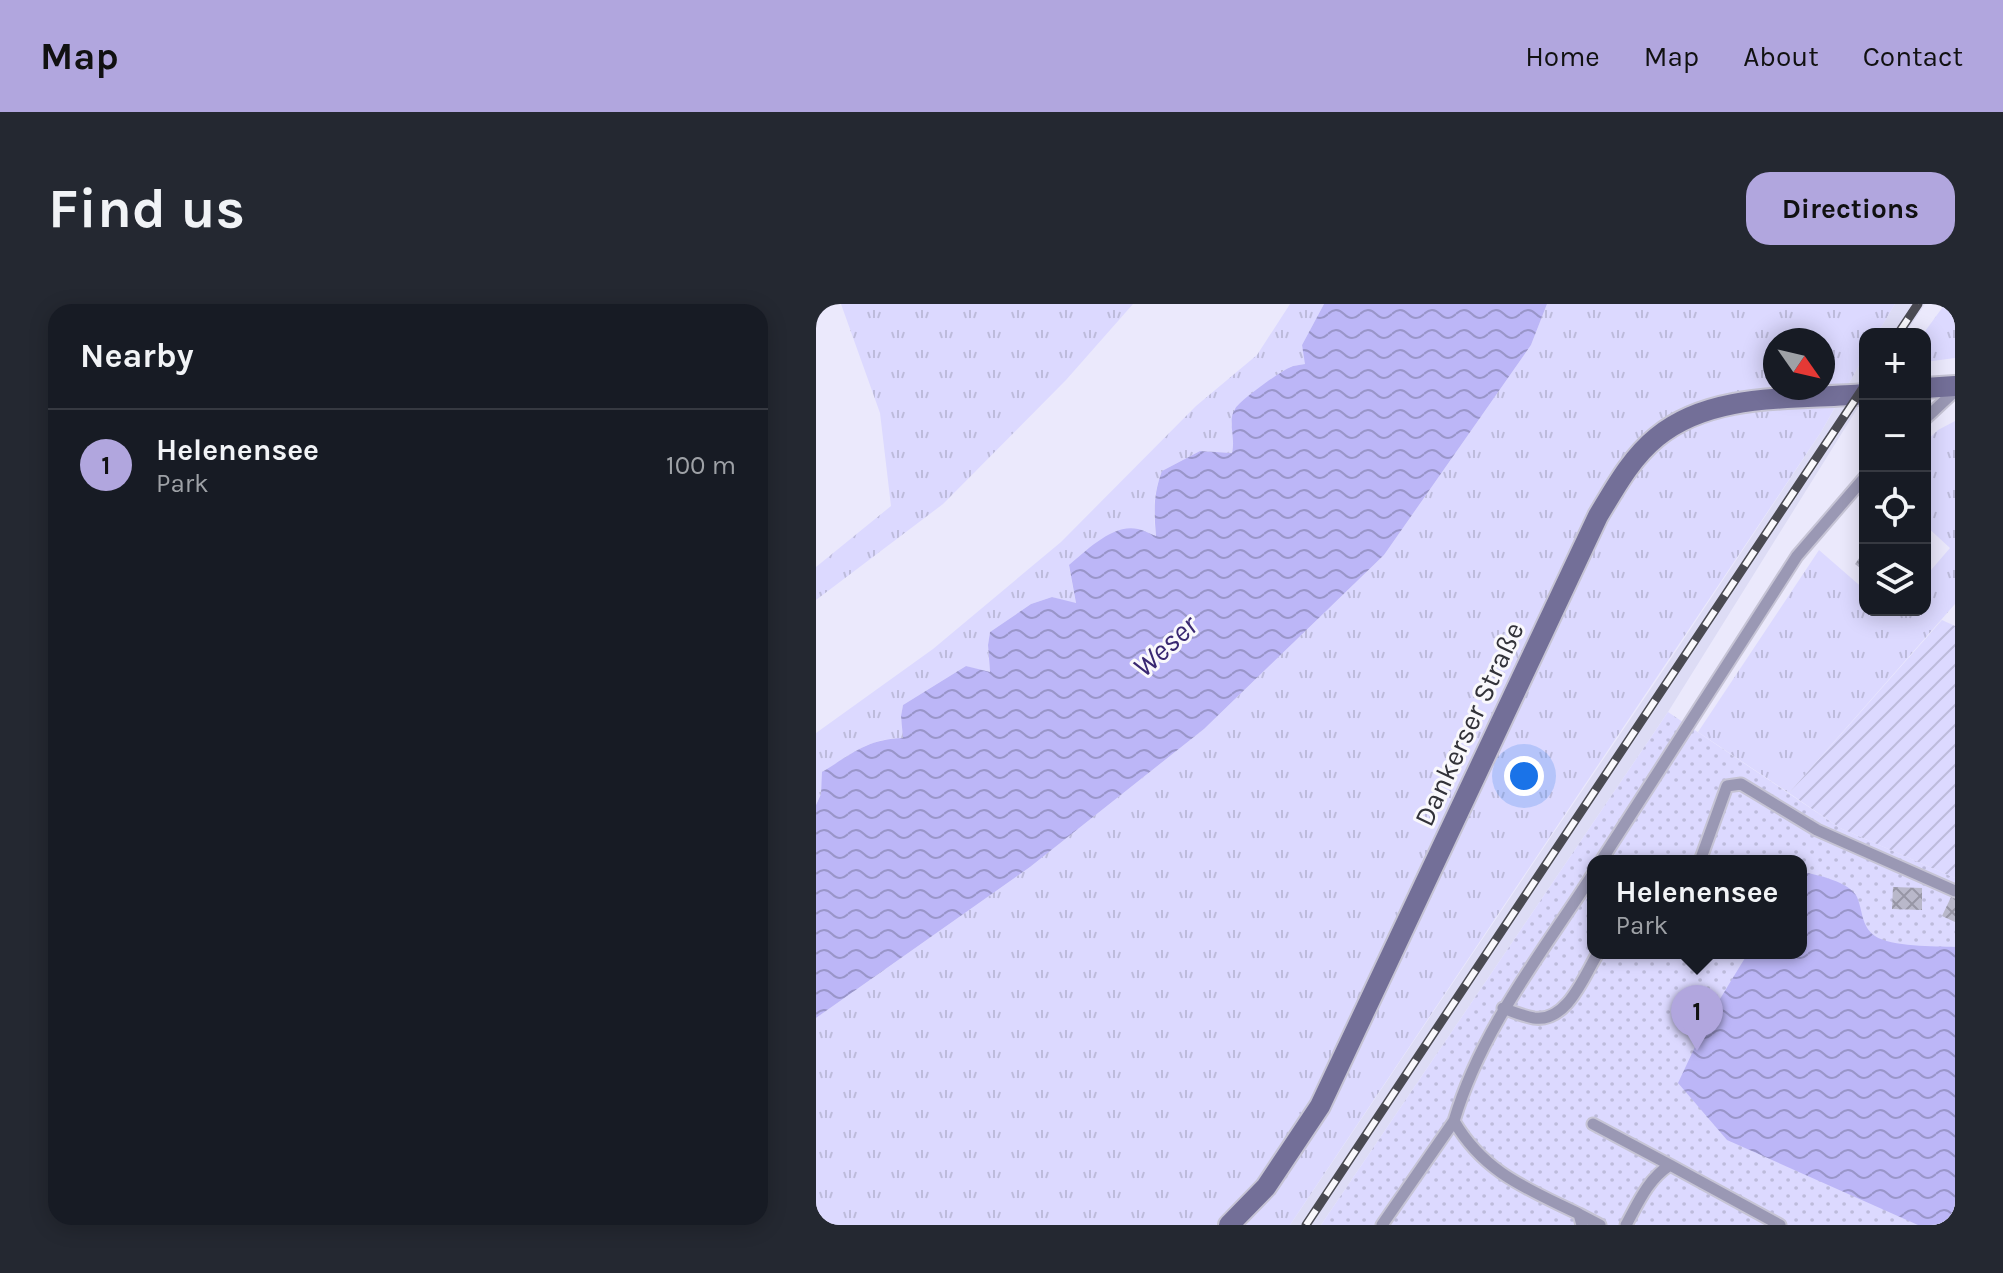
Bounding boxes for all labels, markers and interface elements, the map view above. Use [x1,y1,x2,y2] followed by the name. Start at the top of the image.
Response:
[40,34,119,79] text: Map
[1525,40,1600,73] text: Home
[1644,40,1699,73] text: Map
[1743,40,1819,73] text: About
[1863,40,1963,73] text: Contact
[1746,172,1955,245] button: Directions
[48,176,245,241] text: Find us
[1763,328,1835,400] north arrow
[1859,328,1931,616] map controls
[1859,328,1931,400] button: +
[80,336,194,376] text: Nearby
[1859,400,1931,472] button: −
[156,432,319,468] text: Helenensee
[101,450,111,481] text: 1
[666,450,736,481] text: 100 m
[156,468,209,499] text: Park
[1859,472,1931,544] button: locate
[1859,544,1931,616] button: layers
[1125,606,1206,685] water label: Weser
[1407,617,1531,831] street label: Dankerser Straße
[1504,756,1544,796] your location
[1587,855,1807,959] popup
[1615,874,1779,910] text: Helenensee
[1615,910,1668,941] text: Park
[1671,985,1723,1051] pin: 1

